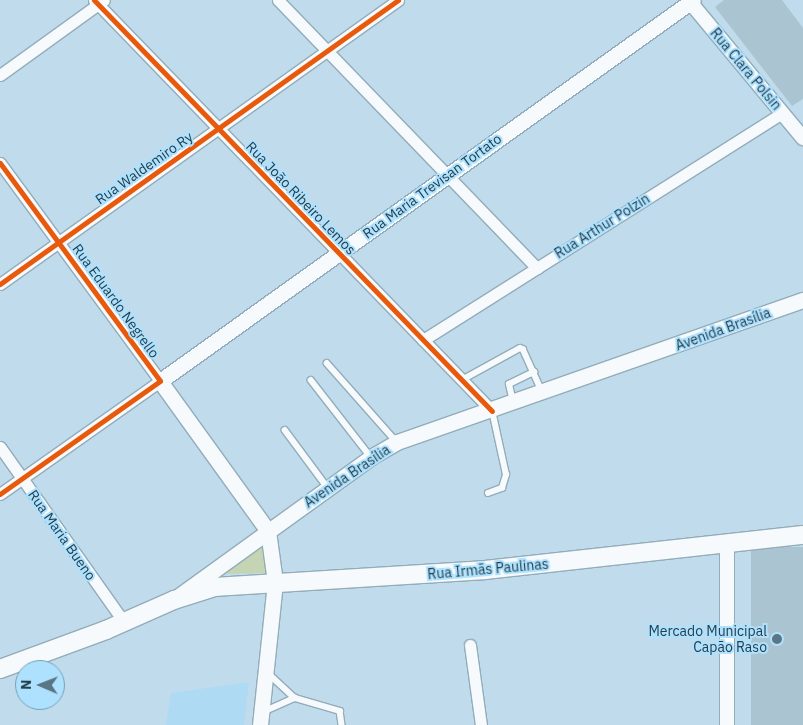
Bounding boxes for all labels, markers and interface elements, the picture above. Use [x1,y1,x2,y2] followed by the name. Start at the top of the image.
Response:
[707,25,785,113] street label: Rua Clara Polsin
[92,128,196,208] street label: Rua Waldemiro Ry
[359,130,505,242] street label: Rua Maria Trevisan Tortato
[243,138,359,258] street label: Rua João Ribeiro Lemos
[551,190,653,262] street label: Rua Arthur Polzin
[69,241,163,361] street label: Rua Eduardo Negrello
[673,304,773,354] street label: Avenida Brasília
[301,441,393,511] street label: Avenida Brasília
[25,487,99,583] street label: Rua Maria Bueno
[427,555,549,583] street label: Rua Irmãs Paulinas
[648,623,767,656] place label: Mercado Municipal Capão Raso
[771,633,783,645] marker: Mercado Municipal Capão Raso
[15,660,65,710] north arrow
[17,680,35,690] text: N

